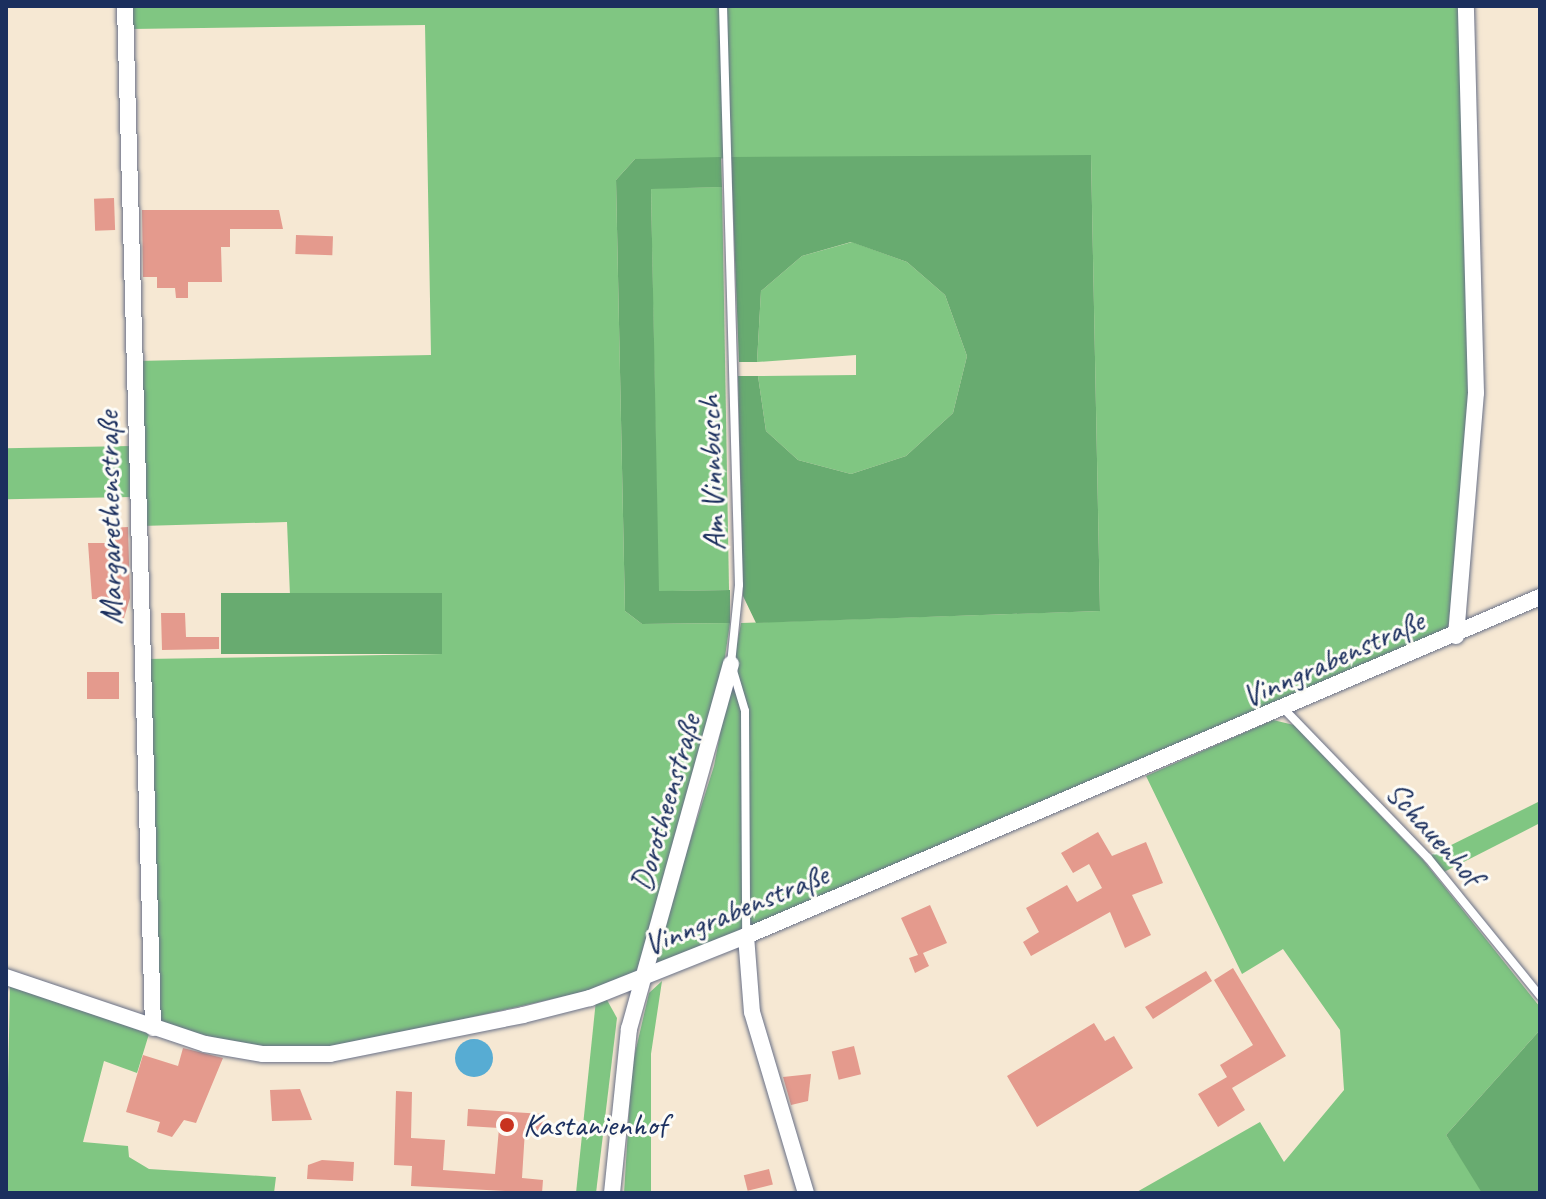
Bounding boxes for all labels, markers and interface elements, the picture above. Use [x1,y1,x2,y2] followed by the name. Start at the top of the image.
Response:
[690,395,734,551] street label: Am Vinnbusch
[89,411,131,625] street label: Margarethenstraße
[1236,602,1430,716] street label: Vinngrabenstraße
[622,710,710,896] street label: Dorotheenstraße
[1377,774,1491,894] street label: Schauenhof
[638,856,834,964] street label: Vinngrabenstraße
[523,1106,666,1144] place label: Kastanienhof
[498,1116,516,1134] marker: Kastanienhof

